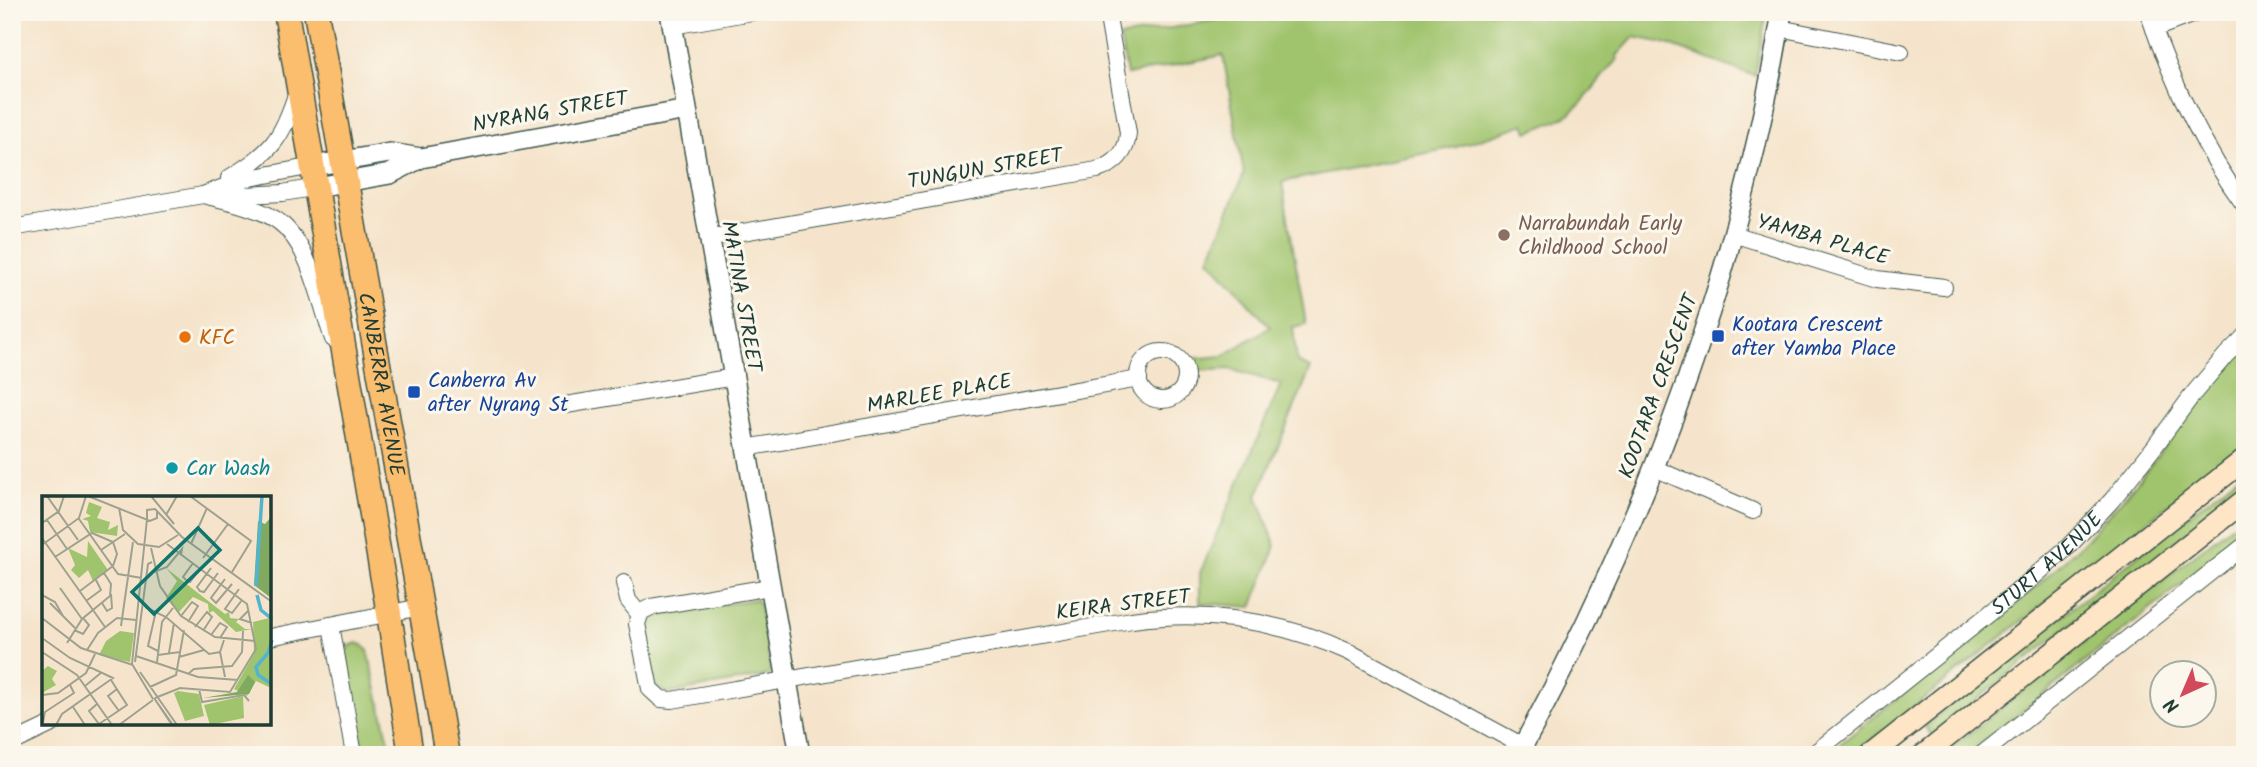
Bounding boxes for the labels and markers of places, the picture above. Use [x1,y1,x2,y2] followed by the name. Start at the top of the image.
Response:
[1518,208,1682,265] place label: Narrabundah Early Childhood School
[1496,227,1512,243] marker: Narrabundah Early Childhood School
[1732,309,1896,366] place label: Kootara Crescent after Yamba Place
[199,322,235,355] place label: KFC
[1710,328,1726,344] marker: Kootara Crescent after Yamba Place
[177,329,193,345] marker: KFC
[428,365,569,422] place label: Canberra Av after Nyrang St
[406,384,422,400] marker: Canberra Av after Nyrang St
[186,453,270,486] place label: Car Wash
[164,460,180,476] marker: Car Wash

